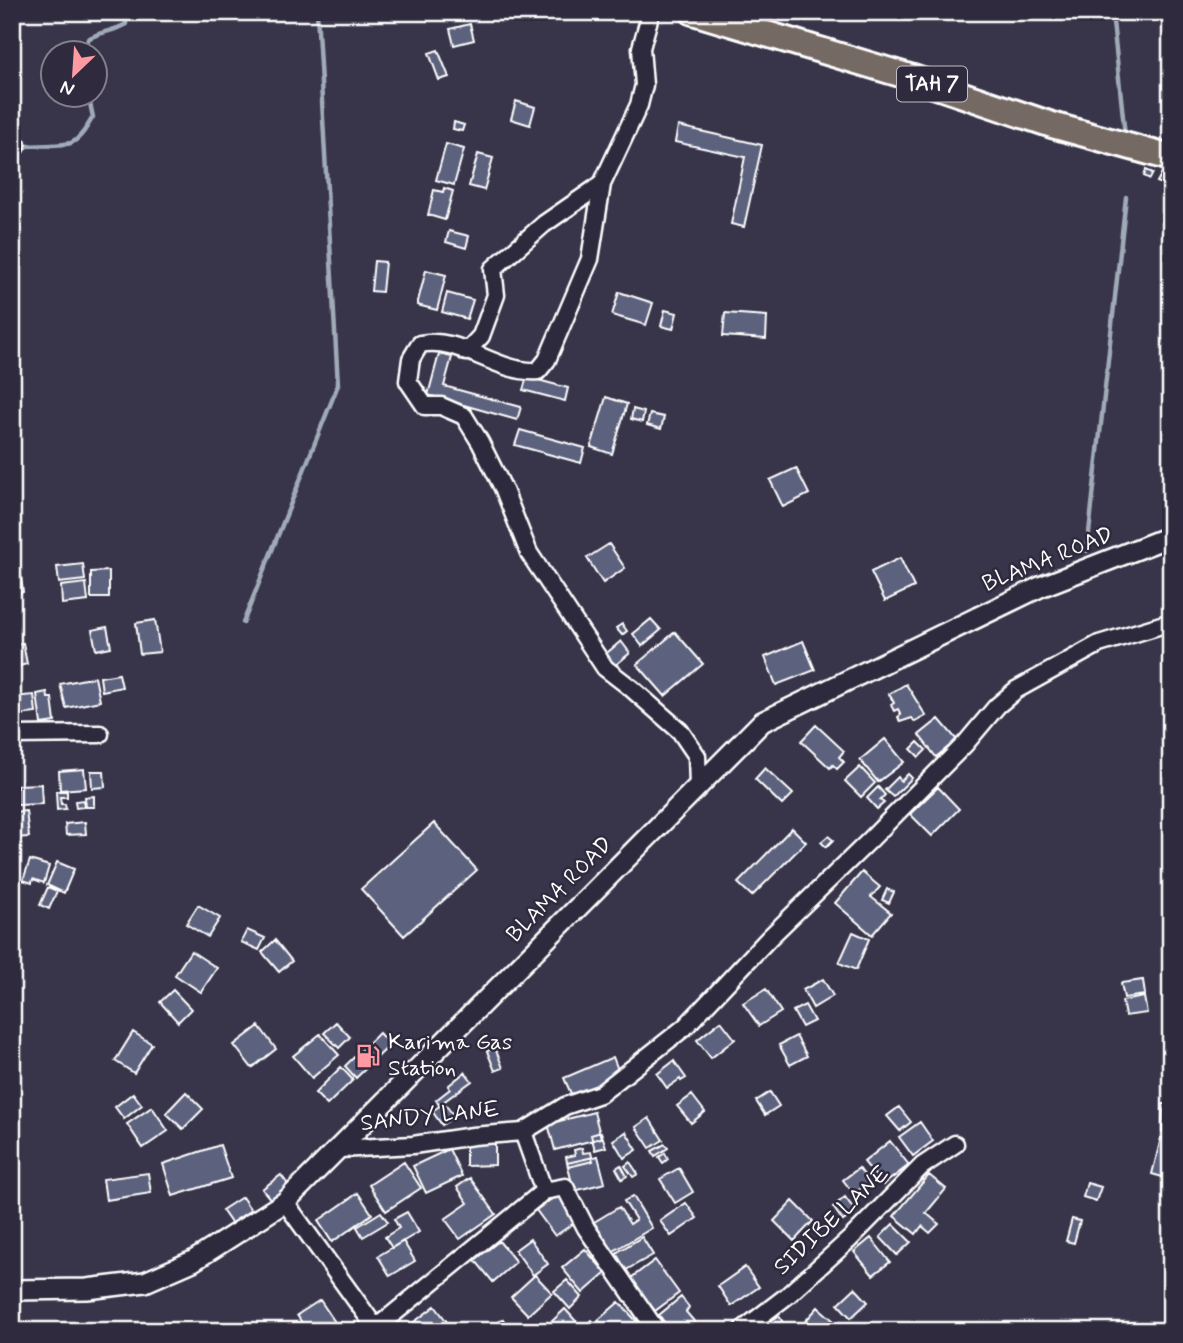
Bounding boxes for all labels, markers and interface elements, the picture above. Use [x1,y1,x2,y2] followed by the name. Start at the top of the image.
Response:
[38,38,108,108] north arrow
[897,66,967,102] road number: TAH 7
[56,74,78,102] text: N
[978,520,1118,600] street label: BLAMA ROAD
[500,830,620,950] street label: BLAMA ROAD
[388,1028,512,1084] place label: Karima Gas Station
[354,1042,382,1070] fuel station icon: Karima Gas Station
[359,1095,501,1139] street label: SANDY LANE
[768,1160,896,1282] street label: SIDIBE LANE

